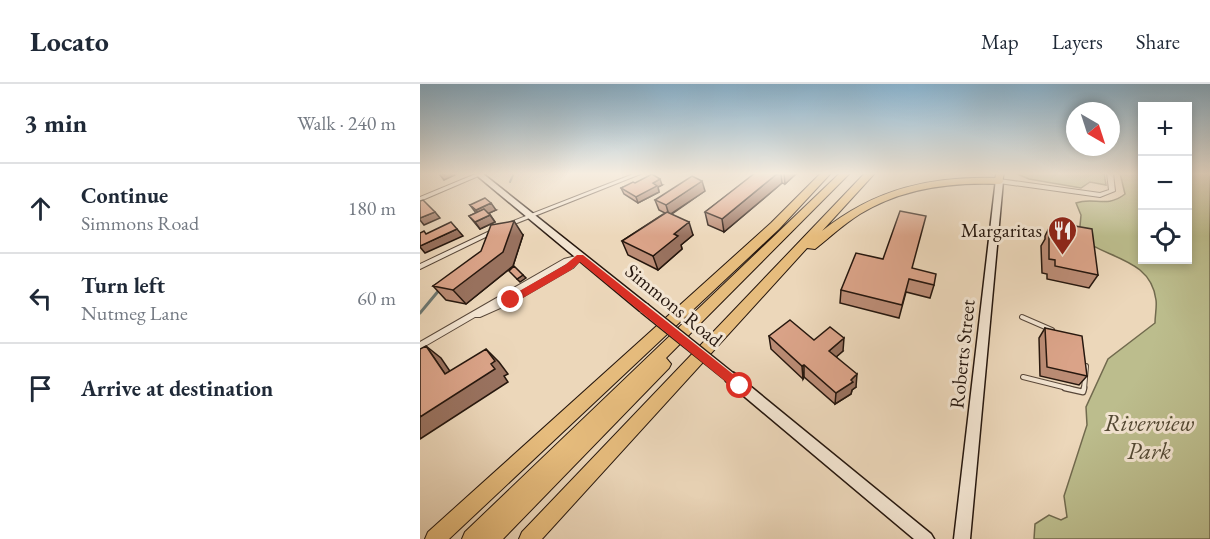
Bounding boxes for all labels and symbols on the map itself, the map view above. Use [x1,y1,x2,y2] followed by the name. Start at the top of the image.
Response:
[1066,102,1120,156] north arrow
[1047,214,1079,256] restaurant icon: Margaritas
[961,217,1042,243] place label: Margaritas
[620,258,729,353] street label: Simmons Road
[497,286,523,312] route end
[943,297,981,410] street label: Roberts Street
[726,372,752,398] route start
[1104,407,1194,466] park label: Riverview Park

